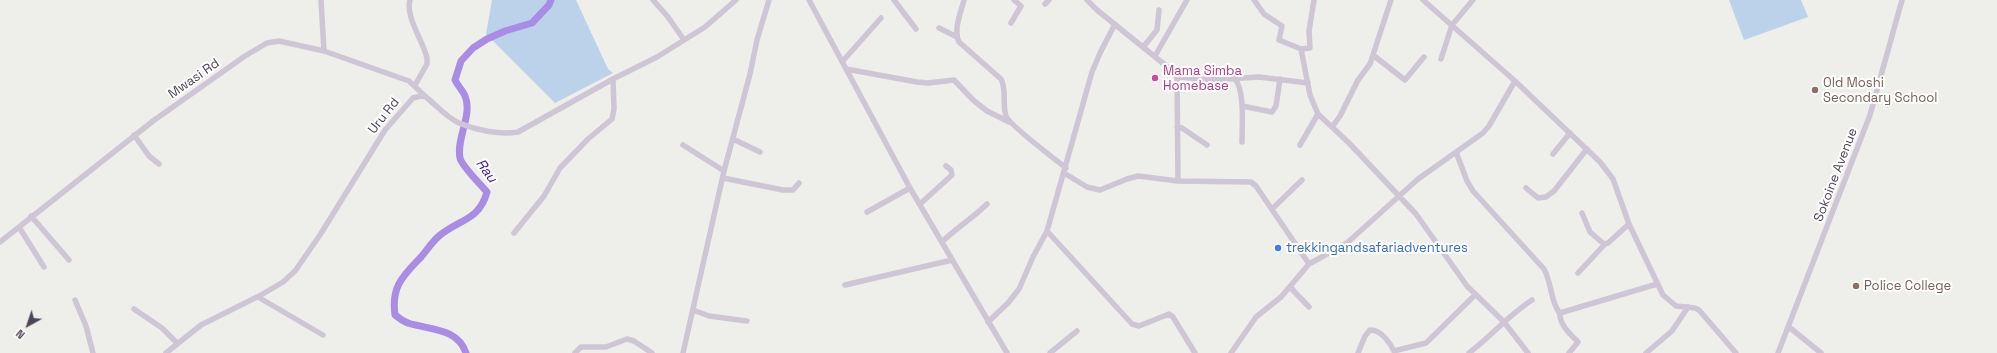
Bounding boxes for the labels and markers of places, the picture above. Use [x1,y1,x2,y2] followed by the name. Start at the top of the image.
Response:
[1163,63,1242,94] place label: Mama Simba Homebase
[1150,73,1160,83] marker: Mama Simba Homebase
[1823,75,1937,106] place label: Old Moshi Secondary School
[1810,85,1820,95] marker: Old Moshi Secondary School
[1286,240,1468,256] place label: trekkingandsafariadventures
[1273,243,1283,253] marker: trekkingandsafariadventures
[1864,278,1951,294] place label: Police College
[1851,281,1861,291] marker: Police College

